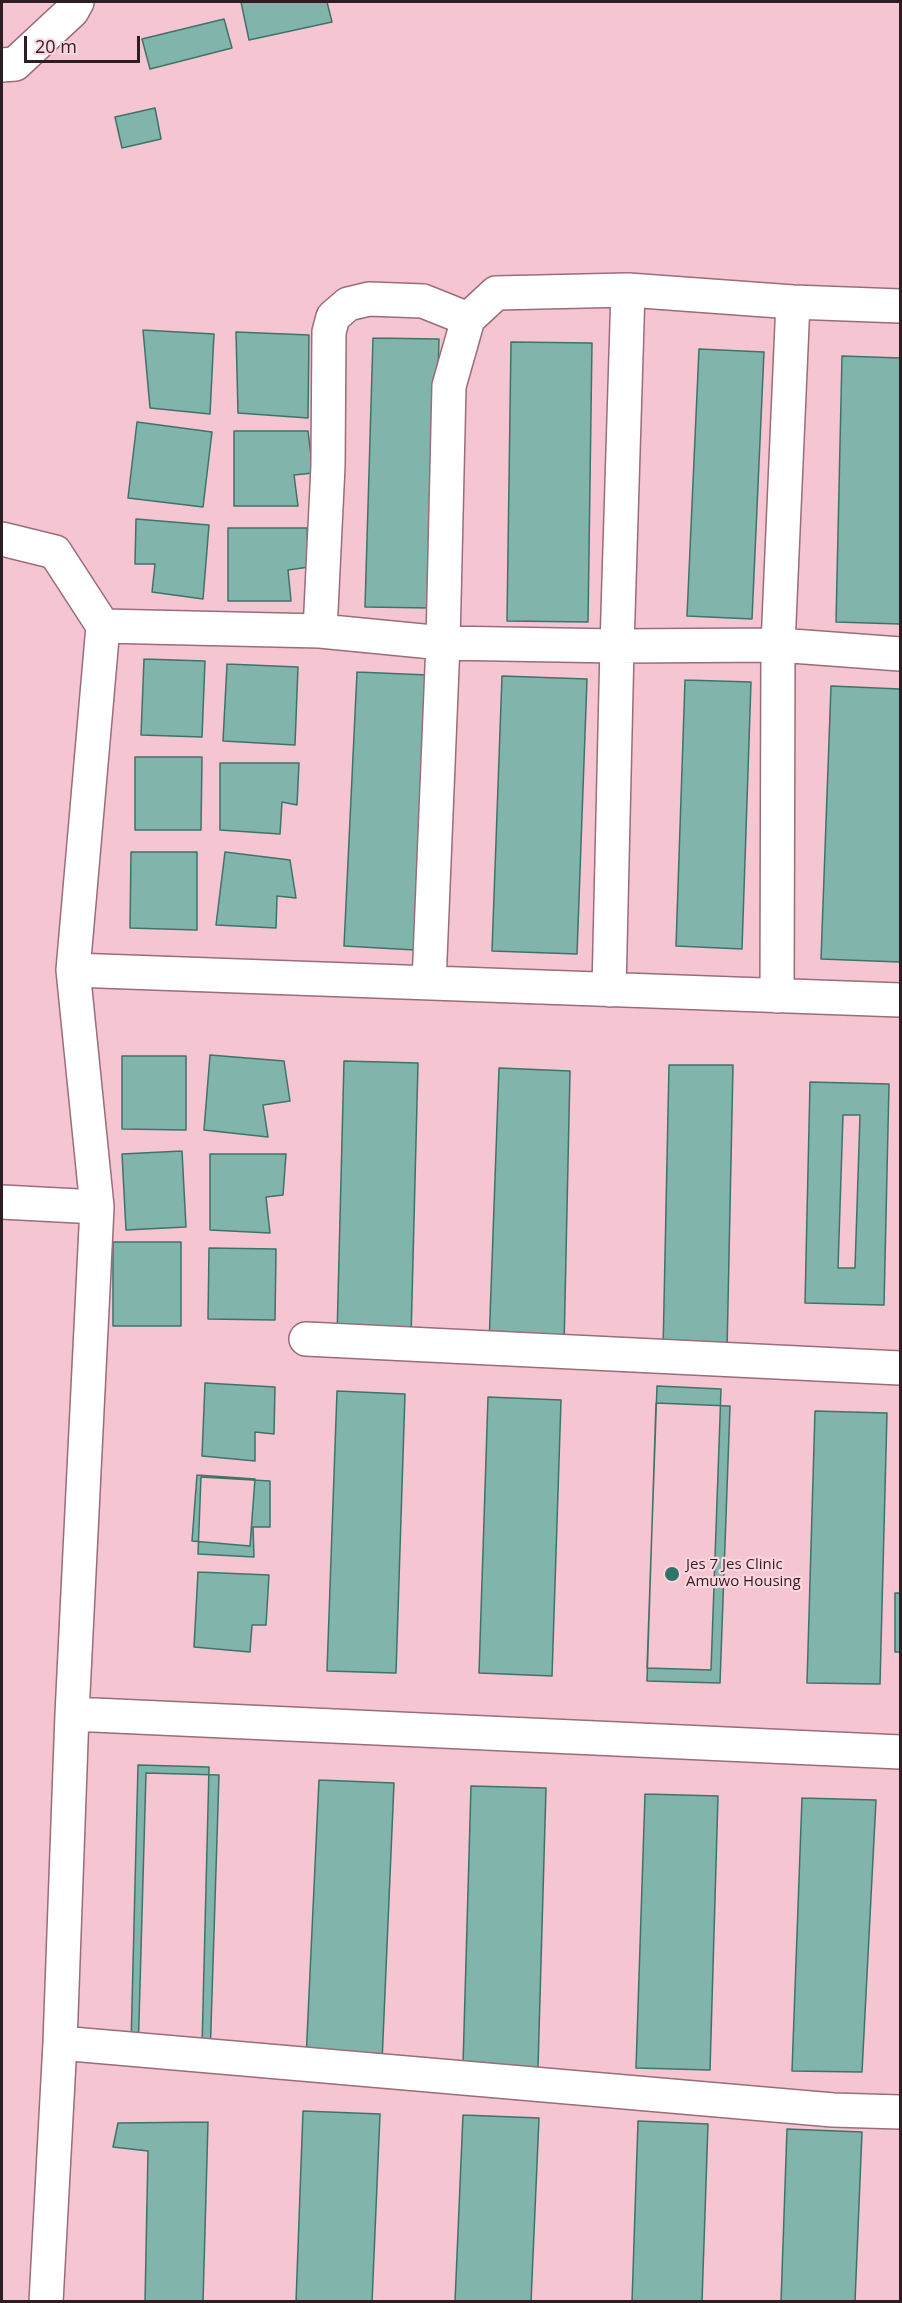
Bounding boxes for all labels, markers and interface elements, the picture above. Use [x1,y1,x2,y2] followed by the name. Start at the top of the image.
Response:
[27,24,142,62] scale bar
[35,34,77,58] text: 20 m
[686,1556,801,1591] place label: Jes 7 Jes Clinic Amuwo Housing
[663,1565,681,1583] marker: Jes 7 Jes Clinic Amuwo Housing

